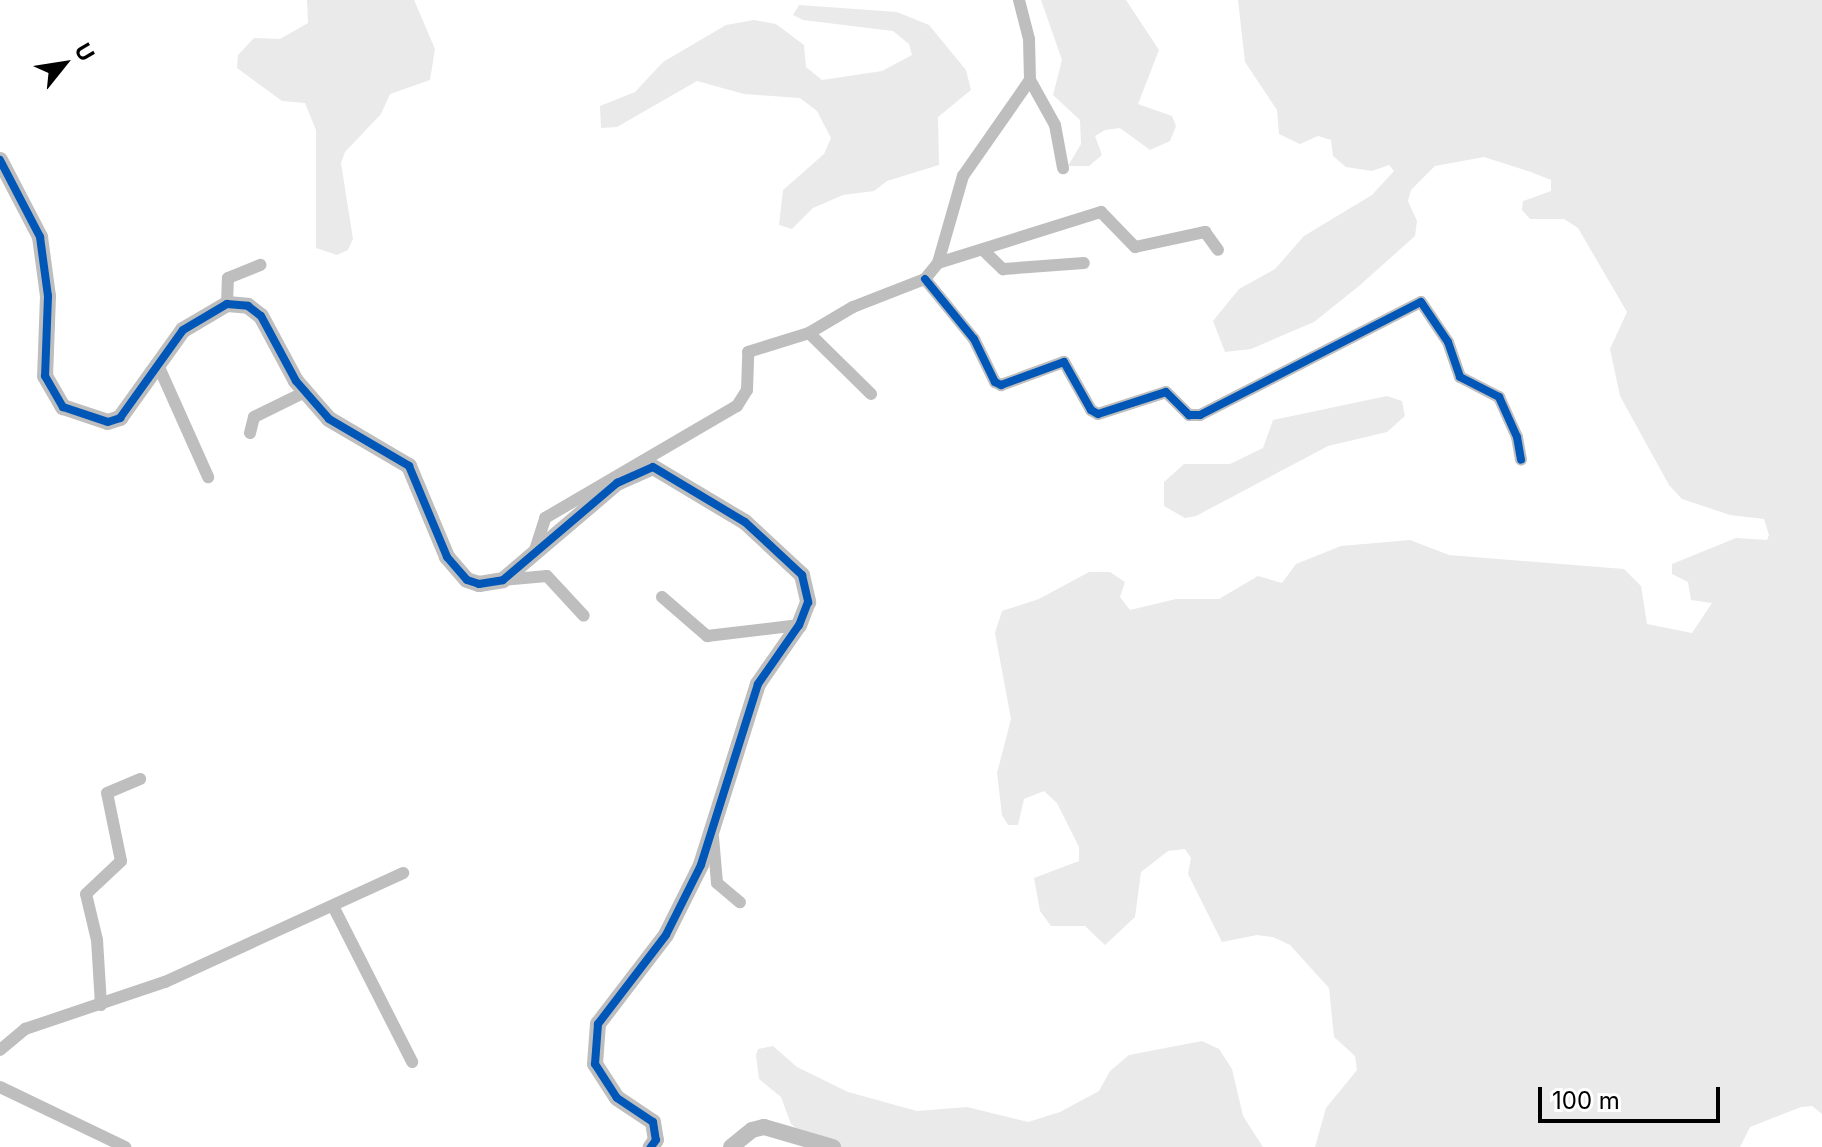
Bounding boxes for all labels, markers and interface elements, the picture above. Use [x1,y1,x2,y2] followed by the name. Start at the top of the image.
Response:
[24,24,104,104] north arrow
[69,39,100,65] text: U
[1542,1071,1724,1121] scale bar
[1552,1086,1620,1115] text: 100 m

